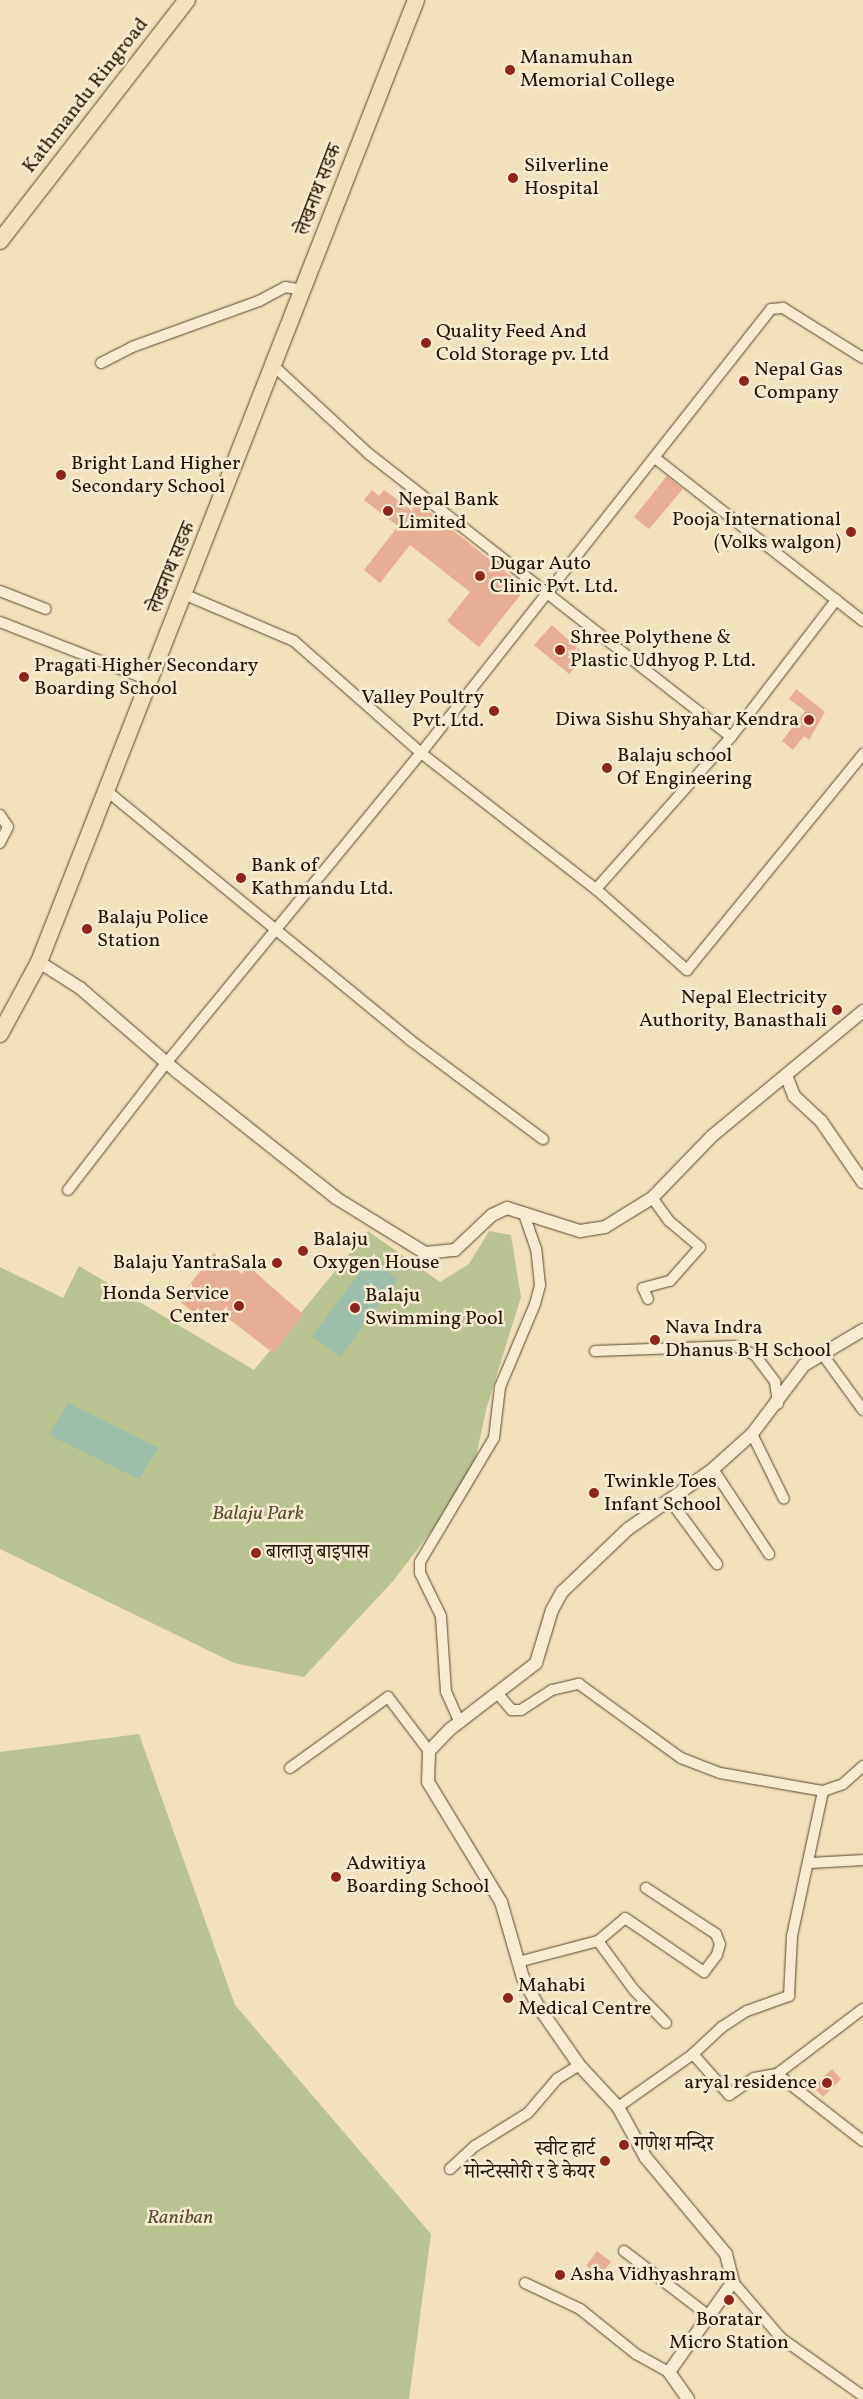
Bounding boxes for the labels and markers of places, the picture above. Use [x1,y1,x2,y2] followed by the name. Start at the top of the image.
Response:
[520,46,675,93] place label: Manamuhan Memorial College
[504,64,516,76] marker: Manamuhan Memorial College
[524,155,609,202] place label: Silverline Hospital
[506,171,520,185] marker: Silverline Hospital
[436,320,609,367] place label: Quality Feed And Cold Storage pv. Ltd
[420,337,432,349] marker: Quality Feed And Cold Storage pv. Ltd
[754,358,843,405] place label: Nepal Gas Company
[738,375,750,387] marker: Nepal Gas Company
[71,452,240,499] place label: Bright Land Higher Secondary School
[55,469,67,481] marker: Bright Land Higher Secondary School
[398,488,499,535] place label: Nepal Bank Limited
[382,505,394,517] marker: Nepal Bank Limited
[672,508,841,555] place label: Pooja International (Volks walgon)
[845,526,857,538] marker: Pooja International (Volks walgon)
[490,552,618,599] place label: Dugar Auto Clinic Pvt. Ltd.
[474,570,486,582] marker: Dugar Auto Clinic Pvt. Ltd.
[570,626,756,673] place label: Shree Polythene & Plastic Udhyog P. Ltd.
[554,644,566,656] marker: Shree Polythene & Plastic Udhyog P. Ltd.
[34,654,258,701] place label: Pragati Higher Secondary Boarding School
[18,671,30,683] marker: Pragati Higher Secondary Boarding School
[361,687,484,734] place label: Valley Poultry Pvt. Ltd.
[488,705,500,717] marker: Valley Poultry Pvt. Ltd.
[555,708,799,732] place label: Diwa Sishu Shyahar Kendra
[803,714,815,726] marker: Diwa Sishu Shyahar Kendra
[617,744,750,791] place label: Balaju school Of Engineering
[601,762,613,774] marker: Balaju school Of Engineering
[251,854,393,901] place label: Bank of Kathmandu Ltd.
[235,872,247,884] marker: Bank of Kathmandu Ltd.
[97,906,208,953] place label: Balaju Police Station
[81,923,93,935] marker: Balaju Police Station
[639,986,827,1033] place label: Nepal Electricity Authority, Banasthali
[831,1004,843,1016] marker: Nepal Electricity Authority, Banasthali
[313,1228,440,1275] place label: Balaju Oxygen House
[297,1245,309,1257] marker: Balaju Oxygen House
[112,1251,267,1275] place label: Balaju YantraSala
[271,1257,283,1269] marker: Balaju YantraSala
[102,1282,229,1329] place label: Honda Service Center
[365,1284,503,1331] place label: Balaju Swimming Pool
[233,1300,245,1312] marker: Honda Service Center
[349,1302,361,1314] marker: Balaju Swimming Pool
[665,1316,831,1363] place label: Nava Indra Dhanus B H School
[649,1334,661,1346] marker: Nava Indra Dhanus B H School
[604,1470,721,1517] place label: Twinkle Toes Infant School
[588,1487,600,1499] marker: Twinkle Toes Infant School
[266,1541,369,1565] place label: बालाजु बाइपास
[250,1547,262,1559] marker: बालाजु बाइपास
[346,1853,489,1900] place label: Adwitiya Boarding School
[330,1871,342,1883] marker: Adwitiya Boarding School
[518,1974,651,2021] place label: Mahabi Medical Centre
[502,1992,514,2004] marker: Mahabi Medical Centre
[684,2071,817,2095] place label: aryal residence
[821,2077,833,2089] marker: aryal residence
[634,2133,714,2157] place label: गणेश मन्दिर
[464,2138,595,2185] place label: स्वीट हार्ट मोन्टेस्सोरी र डे केयर
[618,2139,630,2151] marker: गणेश मन्दिर
[599,2155,611,2167] marker: स्वीट हार्ट मोन्टेस्सोरी र डे केयर
[570,2263,737,2287] place label: Asha Vidhyashram
[554,2269,566,2281] marker: Asha Vidhyashram
[723,2294,735,2306] marker: Boratar Micro Station
[669,2308,789,2355] place label: Boratar Micro Station

